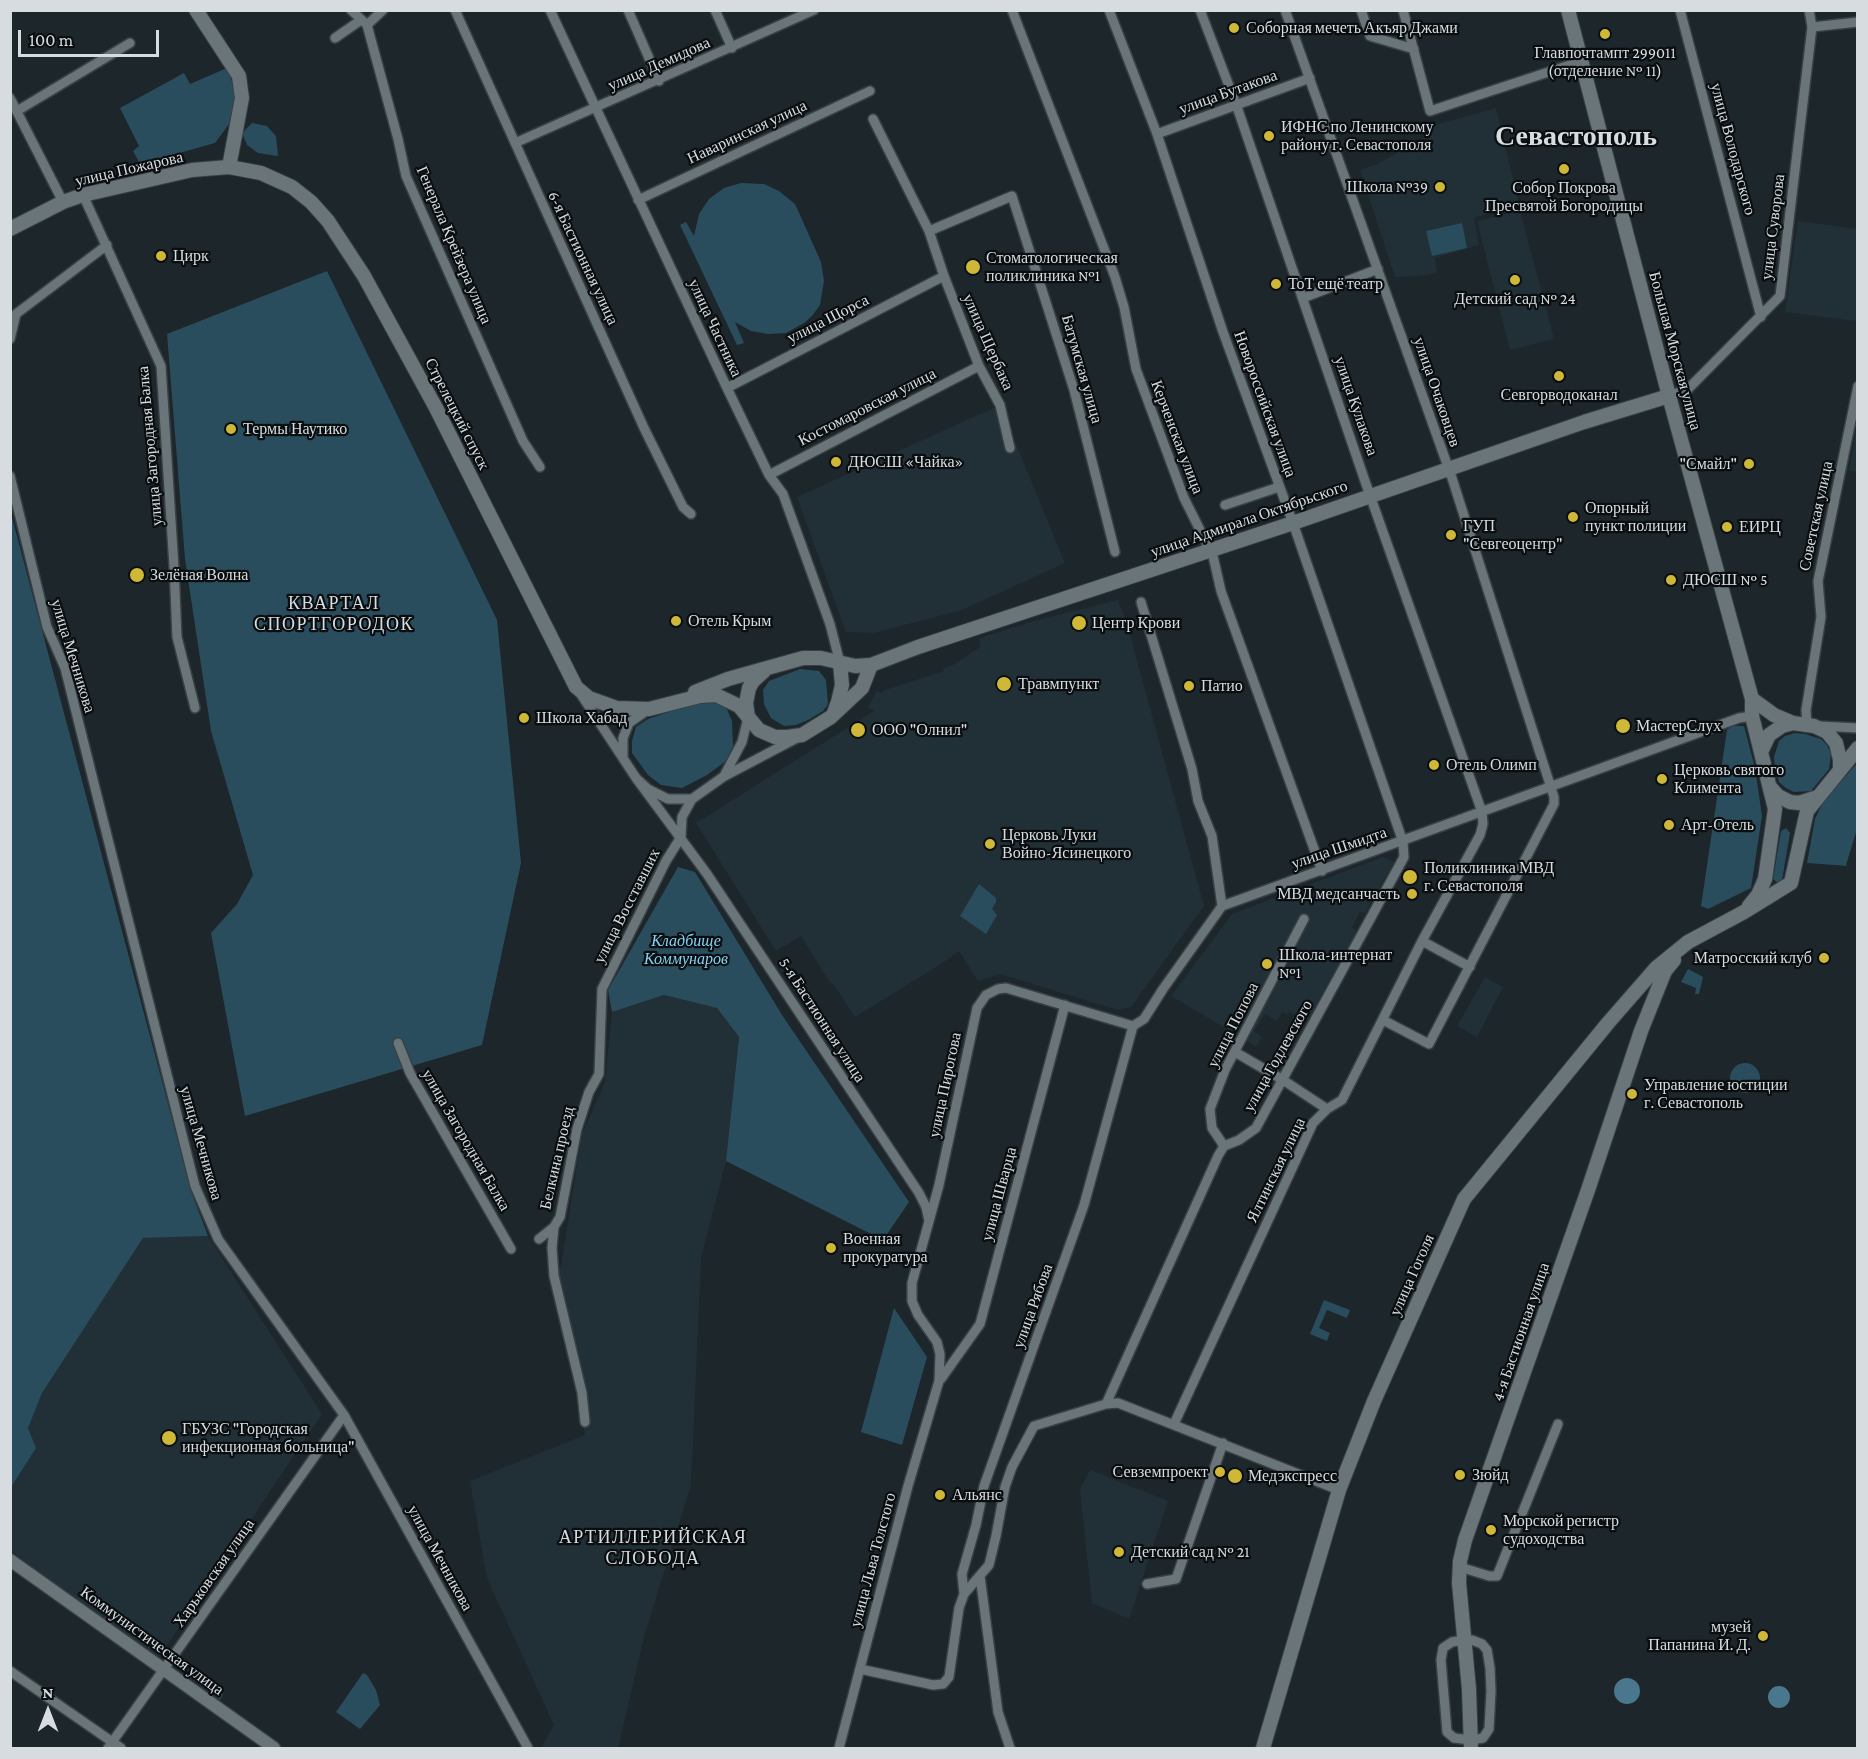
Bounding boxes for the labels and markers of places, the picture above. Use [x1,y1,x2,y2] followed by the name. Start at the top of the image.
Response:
[1246,18,1458,38] place label: Соборная мечеть Акъяр Джами
[1227,21,1241,35] marker: Соборная мечеть Акъяр Джами
[1598,27,1612,41] marker: Главпочтампт 299011 (отделение № 11)
[1534,43,1676,81] place label: Главпочтампт 299011 (отделение № 11)
[1281,117,1433,155] place label: ИФНС по Ленинскому району г. Севастополя
[1262,129,1276,143] marker: ИФНС по Ленинскому району г. Севастополя
[1557,162,1571,176] marker: Собор Покрова Пресвятой Богородицы
[1347,177,1428,197] place label: Школа №39
[1485,178,1643,216] place label: Собор Покрова Пресвятой Богородицы
[1433,180,1447,194] marker: Школа №39
[173,246,209,266] place label: Цирк
[986,248,1118,286] place label: Стоматологическая поликлиника №1
[154,249,168,263] marker: Цирк
[964,258,982,276] marker: Стоматологическая поликлиника №1
[1508,273,1522,287] marker: Детский сад № 24
[1288,274,1383,294] place label: ТоТ ещё театр
[1269,277,1283,291] marker: ТоТ ещё театр
[1454,289,1576,309] place label: Детский сад № 24
[1552,369,1566,383] marker: Севгорводоканал
[1500,385,1618,405] place label: Севгорводоканал
[243,419,347,439] place label: Термы Наутико
[224,422,238,436] marker: Термы Наутико
[848,452,963,472] place label: ДЮСШ «Чайка»
[1680,454,1737,474] place label: "Смайл"
[829,455,843,469] marker: ДЮСШ «Чайка»
[1742,457,1756,471] marker: "Смайл"
[1585,498,1686,536] place label: Опорный пункт полиции
[1566,510,1580,524] marker: Опорный пункт полиции
[1463,516,1562,554] place label: ГУП "Севгеоцентр"
[1739,517,1781,537] place label: ЕИРЦ
[1720,520,1734,534] marker: ЕИРЦ
[1444,528,1458,542] marker: ГУП "Севгеоцентр"
[150,565,248,585] place label: Зелёная Волна
[128,566,146,584] marker: Зелёная Волна
[1683,570,1768,590] place label: ДЮСШ № 5
[1664,573,1678,587] marker: ДЮСШ № 5
[688,611,771,631] place label: Отель Крым
[1092,613,1180,633] place label: Центр Крови
[669,614,683,628] marker: Отель Крым
[1070,614,1088,632] marker: Центр Крови
[1018,674,1099,694] place label: Травмпункт
[995,675,1013,693] marker: Травмпункт
[1201,676,1243,696] place label: Патио
[1182,679,1196,693] marker: Патио
[536,708,627,728] place label: Школа Хабад
[517,711,531,725] marker: Школа Хабад
[1636,716,1721,736] place label: МастерСлух
[1614,717,1632,735] marker: МастерСлух
[872,720,967,740] place label: ООО "Олнил"
[849,721,867,739] marker: ООО "Олнил"
[1446,755,1537,775] place label: Отель Олимп
[1427,758,1441,772] marker: Отель Олимп
[1674,760,1784,798] place label: Церковь святого Климента
[1655,772,1669,786] marker: Церковь святого Климента
[1681,815,1754,835] place label: Арт-Отель
[1662,818,1676,832] marker: Арт-Отель
[1002,825,1131,863] place label: Церковь Луки Войно-Ясинецкого
[983,837,997,851] marker: Церковь Луки Войно-Ясинецкого
[1424,858,1554,896] place label: Поликлиника МВД г. Севастополя
[1401,868,1419,886] marker: Поликлиника МВД г. Севастополя
[1277,884,1400,904] place label: МВД медсанчасть
[1405,887,1419,901] marker: МВД медсанчасть
[1279,945,1392,983] place label: Школа-интернат №1
[1694,948,1812,968] place label: Матросский клуб
[1817,951,1831,965] marker: Матросский клуб
[1260,957,1274,971] marker: Школа-интернат №1
[1644,1075,1788,1113] place label: Управление юстиции г. Севастополь
[1625,1087,1639,1101] marker: Управление юстиции г. Севастополь
[843,1229,928,1267] place label: Военная прокуратура
[824,1241,838,1255] marker: Военная прокуратура
[182,1419,355,1457] place label: ГБУЗС "Городская инфекционная больница"
[160,1429,178,1447] marker: ГБУЗС "Городская инфекционная больница"
[1113,1462,1208,1482] place label: Севземпроект
[1213,1465,1227,1479] marker: Севземпроект
[1472,1465,1509,1485] place label: Зюйд
[1248,1466,1337,1486] place label: Медэкспресс
[1226,1467,1244,1485] marker: Медэкспресс
[1453,1468,1467,1482] marker: Зюйд
[952,1485,1002,1505] place label: Альянс
[933,1488,947,1502] marker: Альянс
[1503,1511,1619,1549] place label: Морской регистр судоходства
[1484,1523,1498,1537] marker: Морской регистр судоходства
[1131,1542,1250,1562] place label: Детский сад № 21
[1112,1545,1126,1559] marker: Детский сад № 21
[1648,1617,1751,1655] place label: музей Папанина И. Д.
[1756,1629,1770,1643] marker: музей Папанина И. Д.

